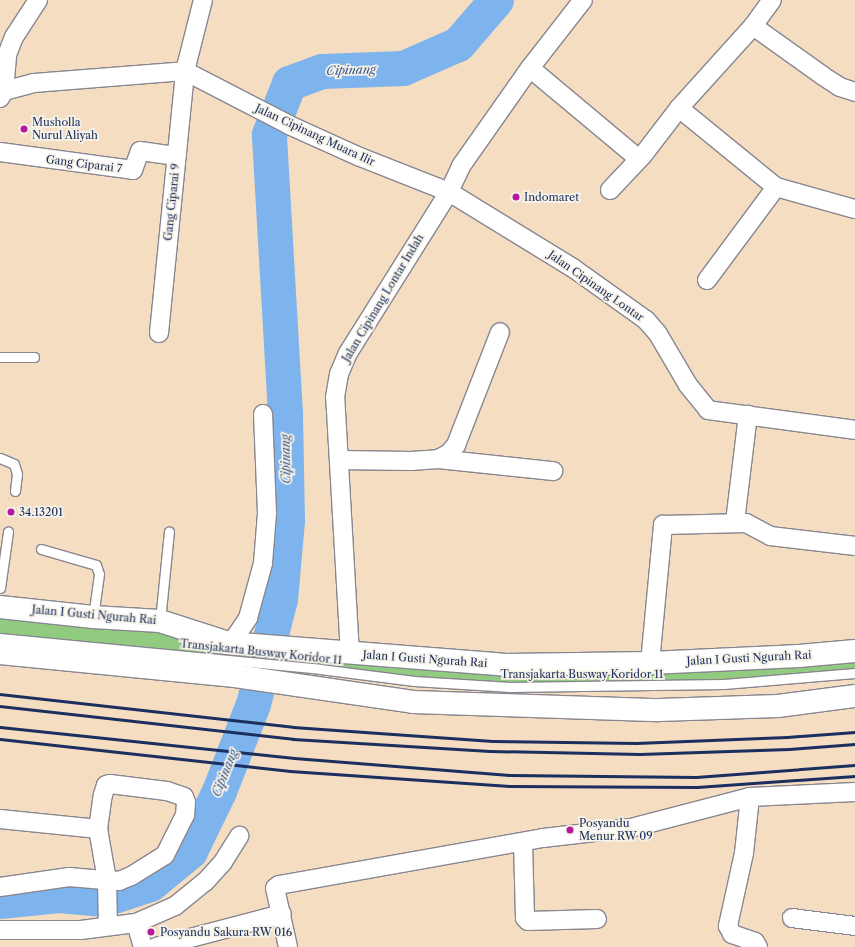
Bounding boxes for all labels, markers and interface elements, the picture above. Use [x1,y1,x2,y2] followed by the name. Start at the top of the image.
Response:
[326,62,376,78] water label: Cipinang
[253,101,377,169] street label: Jalan Cipinang Muara Ilir
[32,116,98,142] place label: Musholla Nurul Aliyah
[19,124,29,134] marker: Musholla Nurul Aliyah
[45,153,123,175] street label: Gang Ciparai 7
[161,163,183,241] street label: Gang Ciparai 9
[524,190,579,204] place label: Indomaret
[511,192,521,202] marker: Indomaret
[339,232,427,364] street label: Jalan Cipinang Lontar Indah
[546,248,646,324] street label: Jalan Cipinang Lontar
[278,434,294,484] water label: Cipinang
[19,505,63,519] place label: 34.13201
[6,507,16,517] marker: 34.13201
[31,603,157,627] street label: Jalan I Gusti Ngurah Rai
[179,637,343,667] street label: Transjakarta Busway Koridor 11
[362,648,488,670] street label: Jalan I Gusti Ngurah Rai
[686,648,812,668] street label: Jalan I Gusti Ngurah Rai
[500,667,664,681] street label: Transjakarta Busway Koridor 11
[209,747,241,799] water label: Cipinang
[579,817,653,843] place label: Posyandu Menur RW 09
[564,824,576,836] marker: Posyandu Menur RW 09
[160,925,293,939] place label: Posyandu Sakura RW 016
[145,926,157,938] marker: Posyandu Sakura RW 016

